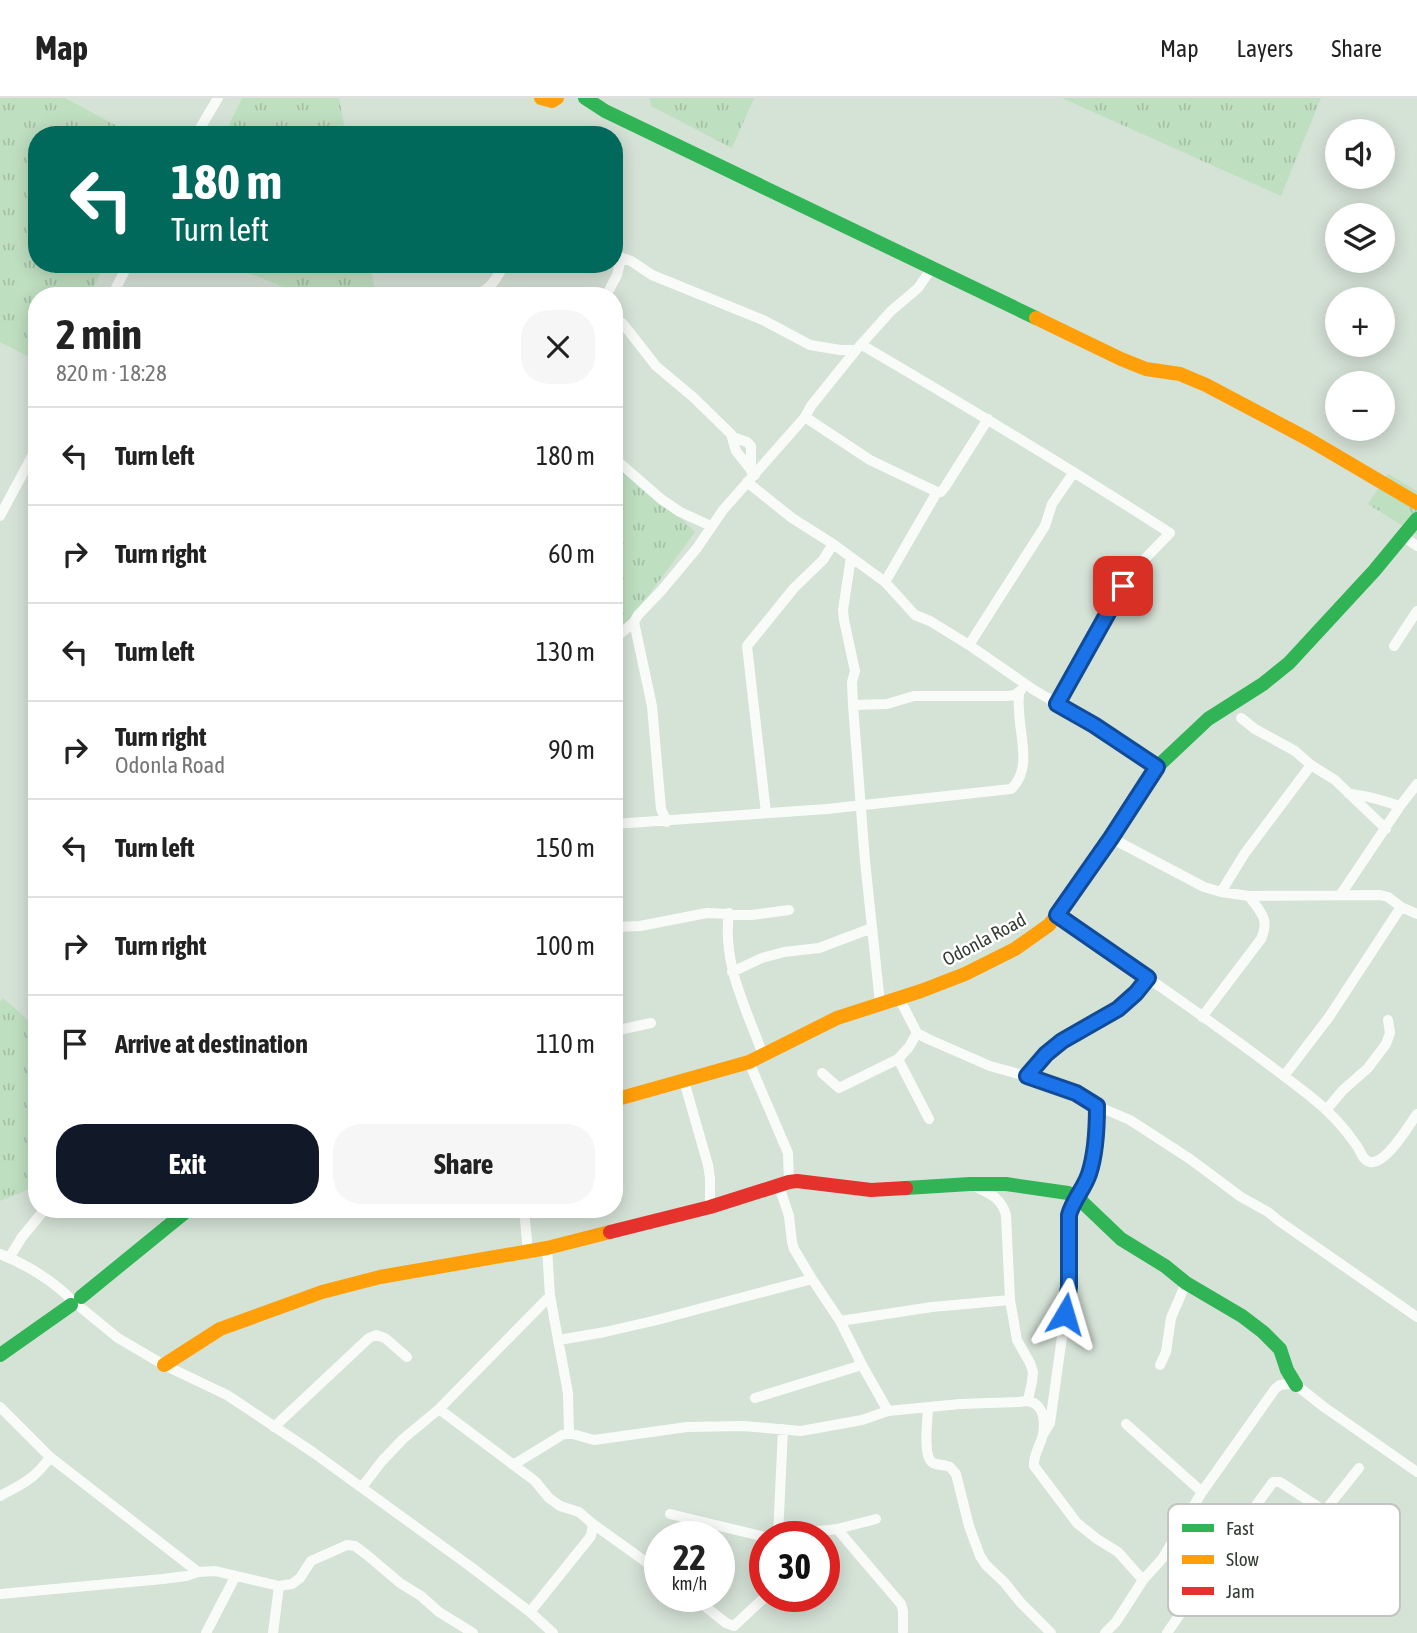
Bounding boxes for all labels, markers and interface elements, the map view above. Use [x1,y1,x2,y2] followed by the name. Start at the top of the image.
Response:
[35,29,88,67] text: Map
[1160,35,1199,62] text: Map
[1237,35,1293,62] text: Layers
[1331,35,1382,62] text: Share
[1325,119,1395,441] map controls
[1325,119,1395,189] button: sound
[171,153,282,209] text: 180 m
[56,154,147,245] icon: left
[1325,203,1395,273] button: layers
[171,211,269,248] text: Turn left
[1325,287,1395,357] button: +
[56,310,142,358] text: 2 min
[521,310,595,384] button: close
[56,360,167,386] text: 820 m · 18:28
[1325,371,1395,441] button: −
[56,437,94,475] icon: left
[115,441,195,471] text: Turn left
[536,441,595,471] text: 180 m
[56,535,94,573] icon: right
[115,539,206,569] text: Turn right
[548,539,595,569] text: 60 m
[1093,556,1153,616] pin
[1104,567,1142,605] icon: arrive
[56,633,94,671] icon: left
[115,637,195,667] text: Turn left
[536,637,595,667] text: 130 m
[115,722,206,752] text: Turn right
[56,731,94,769] icon: right
[548,735,595,765] text: 90 m
[115,752,225,778] text: Odonla Road
[56,829,94,867] icon: left
[115,833,195,863] text: Turn left
[536,833,595,863] text: 150 m
[939,908,1029,970] street label: Odonla Road
[56,927,94,965] icon: right
[115,931,206,961] text: Turn right
[536,931,595,961] text: 100 m
[56,1025,94,1063] icon: arrive
[115,1029,308,1059] text: Arrive at destination
[536,1029,595,1059] text: 110 m
[56,1124,319,1204] button: Exit
[333,1124,595,1204] button: Share
[1028,1277,1102,1351] position arrow
[1168,1504,1400,1616] legend
[1226,1517,1254,1539] text: Fast
[749,1521,840,1612] speed limit sign: 30
[673,1537,706,1577] text: 22
[1226,1548,1260,1570] text: Slow
[672,1573,707,1594] text: km/h
[1226,1580,1255,1602] text: Jam

